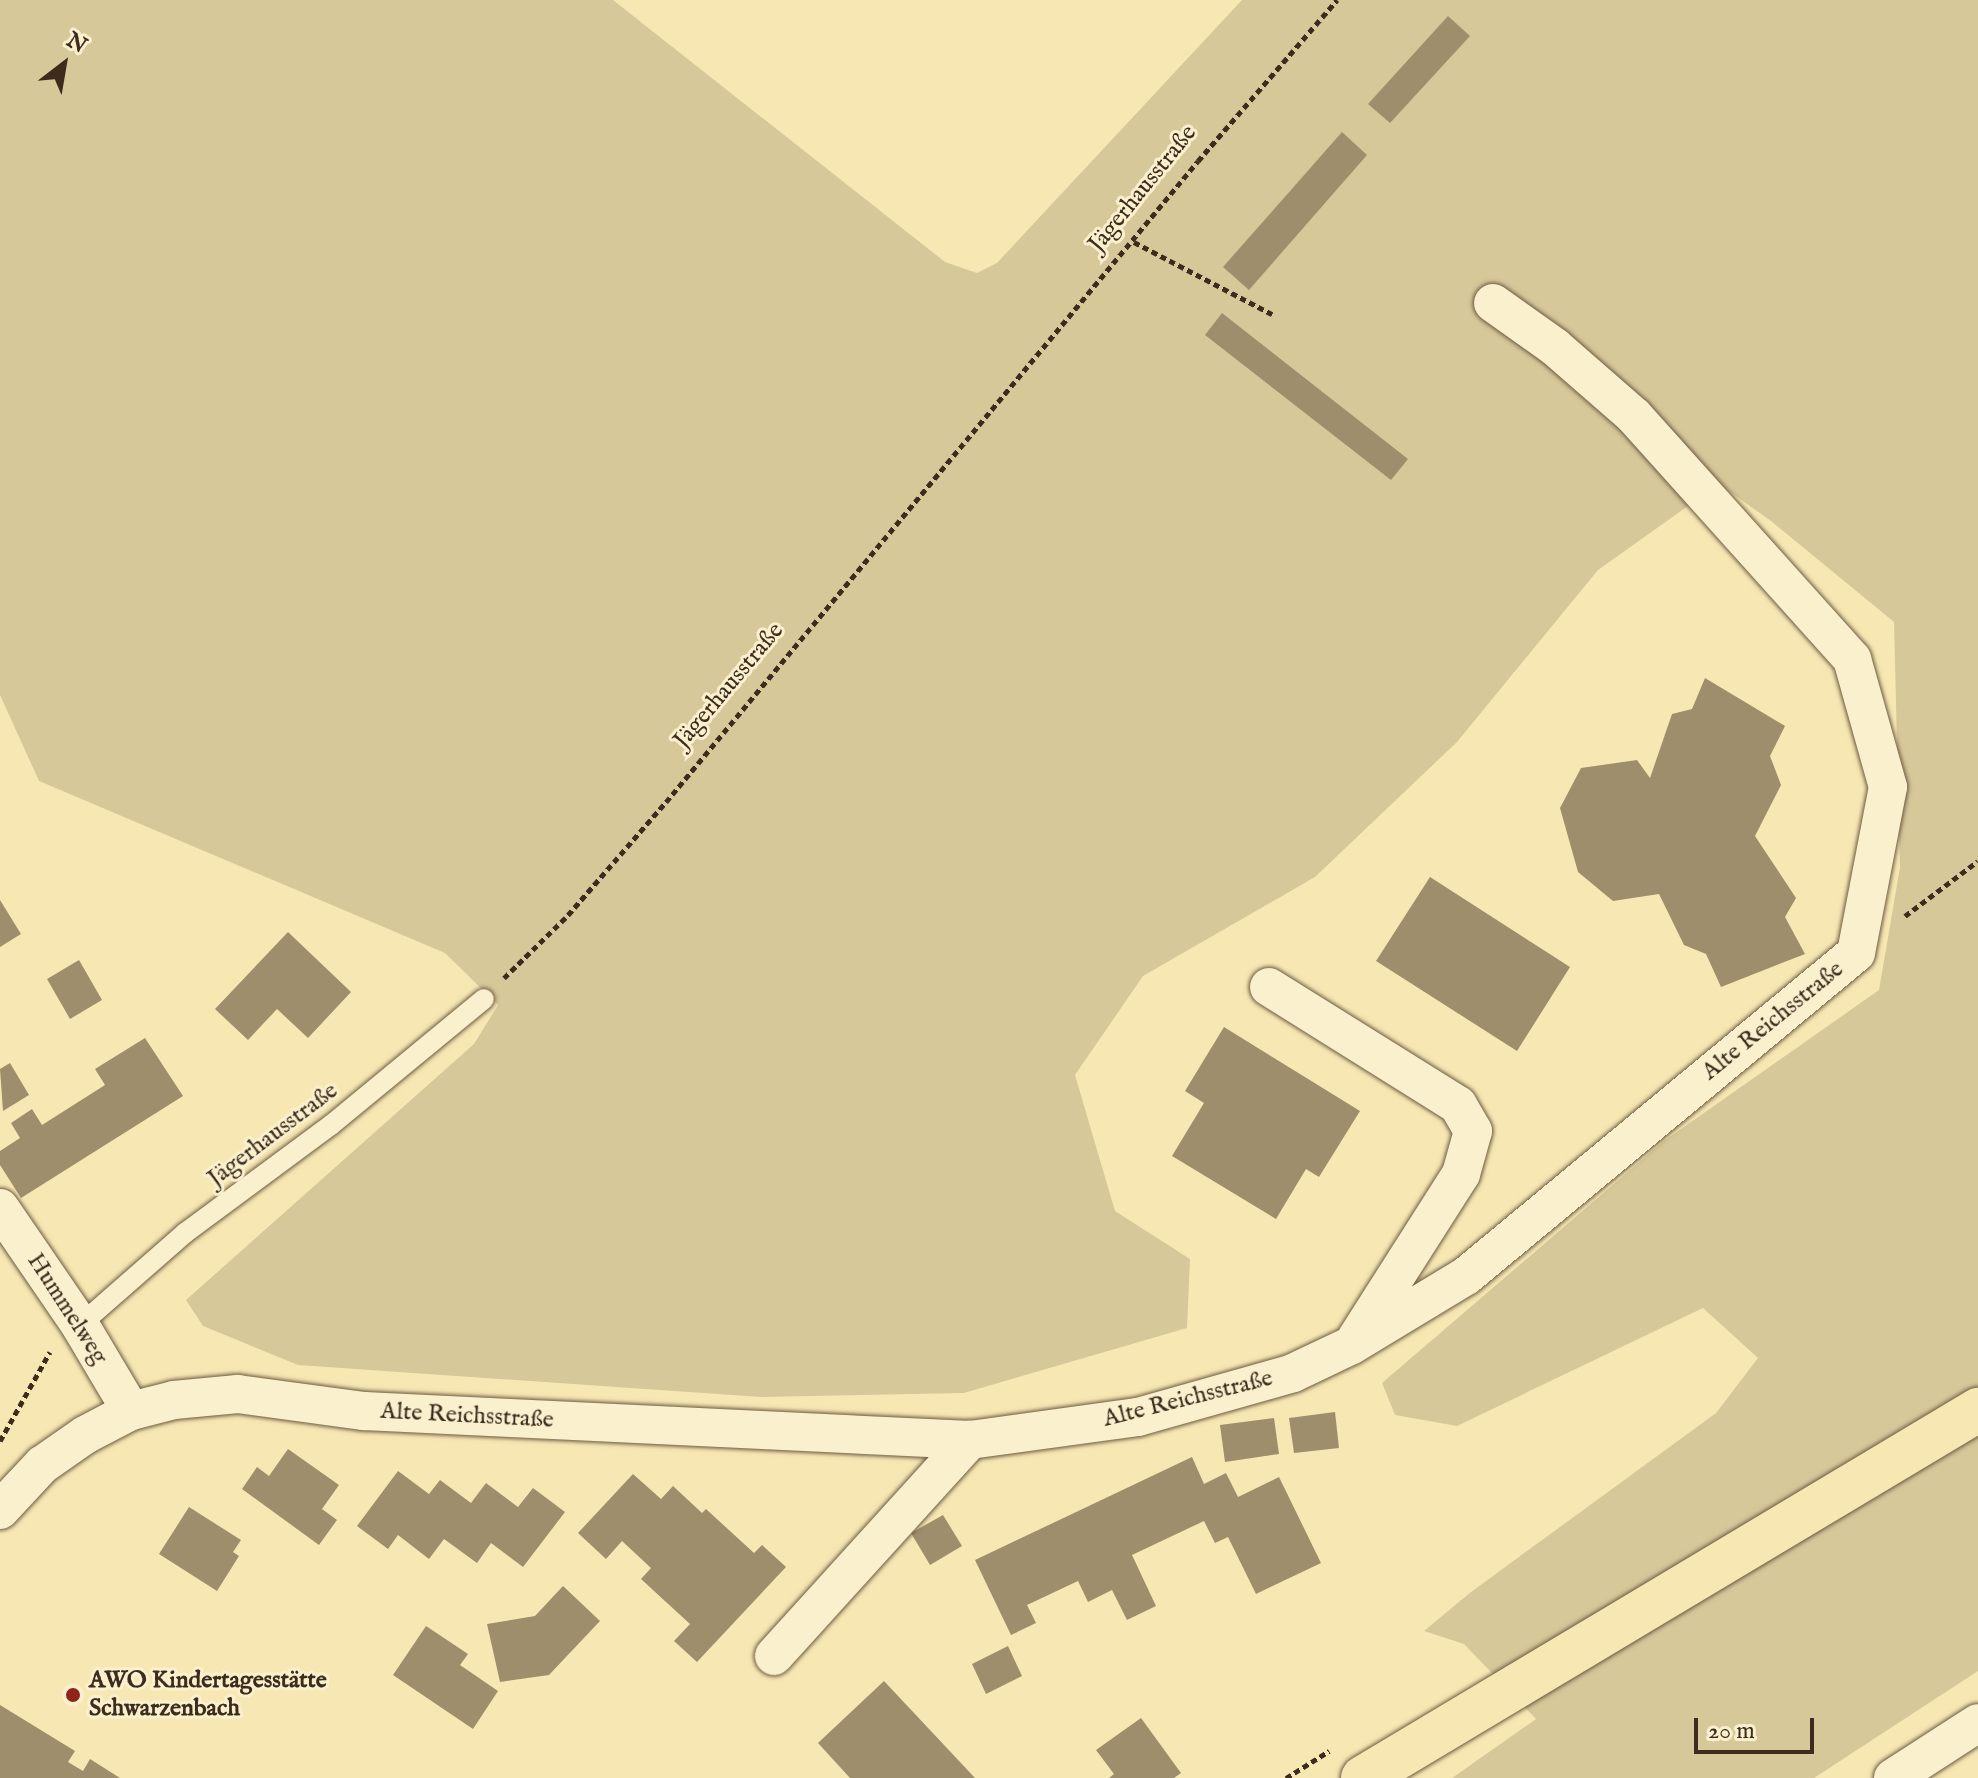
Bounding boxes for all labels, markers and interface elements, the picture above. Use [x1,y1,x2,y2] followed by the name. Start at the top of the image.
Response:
[24,24,104,104] north arrow
[61,27,92,60] text: N
[1083,119,1203,259] street label: Jägerhausstraße
[668,617,790,755] street label: Jägerhausstraße
[1697,955,1849,1087] street label: Alte Reichsstraße
[202,1077,344,1193] street label: Jägerhausstraße
[20,1248,114,1370] street label: Hummelweg
[1100,1364,1276,1434] street label: Alte Reichsstraße
[380,1397,554,1435] street label: Alte Reichsstraße
[89,1667,327,1723] place label: AWO Kindertagesstätte Schwarzenbach
[64,1686,82,1704] marker: AWO Kindertagesstätte Schwarzenbach
[1698,1702,1818,1752] scale bar
[1708,1716,1755,1747] text: 20 m

